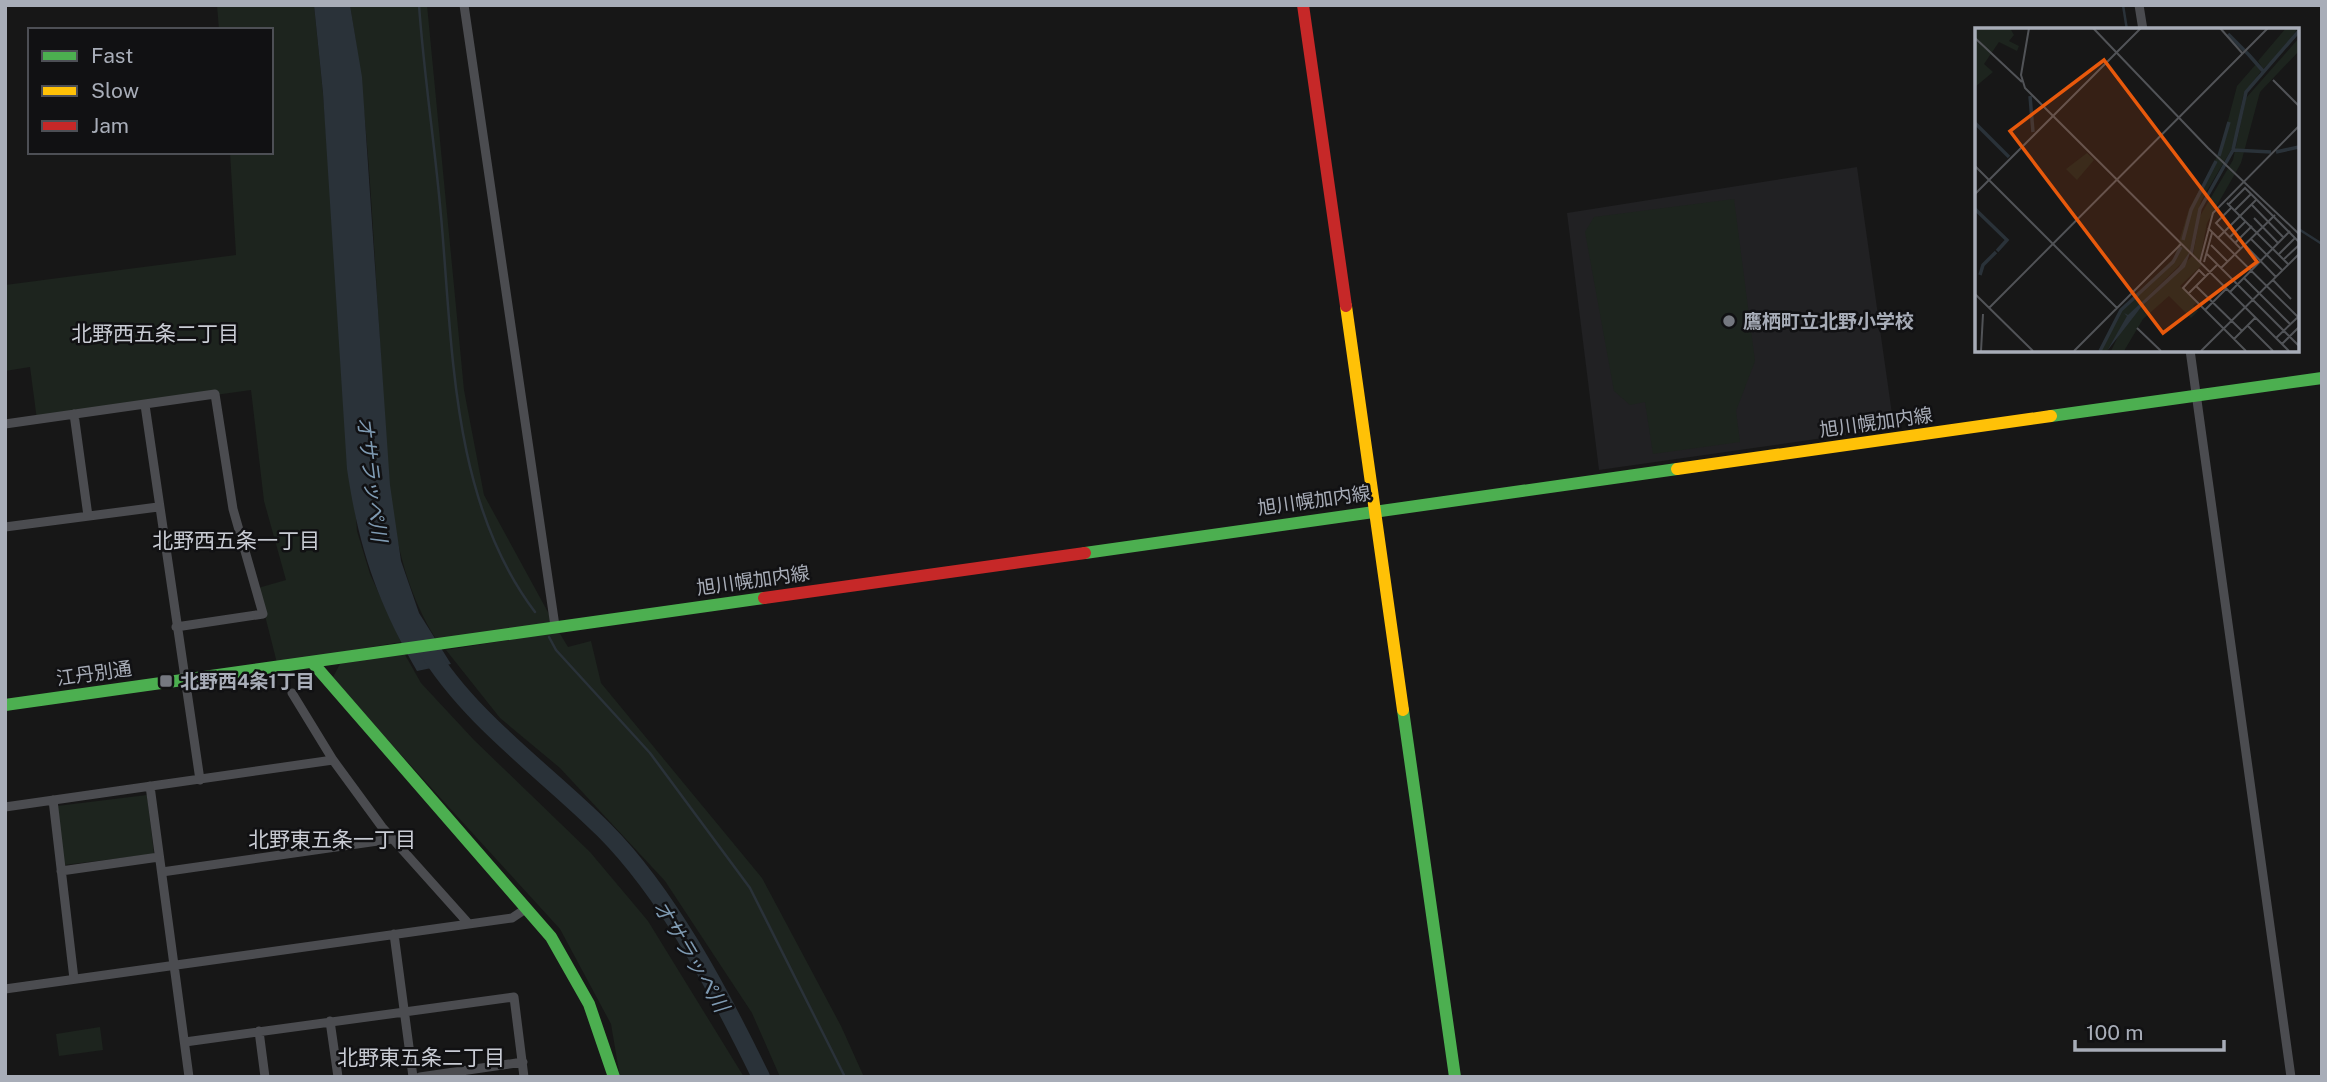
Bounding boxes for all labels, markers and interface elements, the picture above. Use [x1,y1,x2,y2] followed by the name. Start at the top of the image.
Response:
[28,28,273,154] legend
[1975,28,2299,352] inset map
[91,43,133,68] text: Fast
[91,78,139,103] text: Slow
[91,113,129,138] text: Jam
[1743,310,1914,332] place label: 鷹栖町立北野小学校
[1721,313,1737,329] marker: 鷹栖町立北野小学校
[71,321,239,346] district label: 北野西五条二丁目
[1818,403,1934,441] street label: 旭川幌加内線
[352,415,392,545] water label: オサラッペ川
[1256,481,1372,519] street label: 旭川幌加内線
[152,528,320,553] district label: 北野西五条一丁目
[695,561,811,599] street label: 旭川幌加内線
[55,657,133,689] street label: 江丹別通
[180,670,315,692] place label: 北野西4条1丁目
[158,673,174,689] marker: 北野西4条1丁目
[248,827,416,852] district label: 北野東五条一丁目
[648,896,735,1018] water label: オサラッペ川
[2075,1009,2224,1052] scale bar
[2086,1020,2143,1045] text: 100 m
[337,1045,505,1070] district label: 北野東五条二丁目

